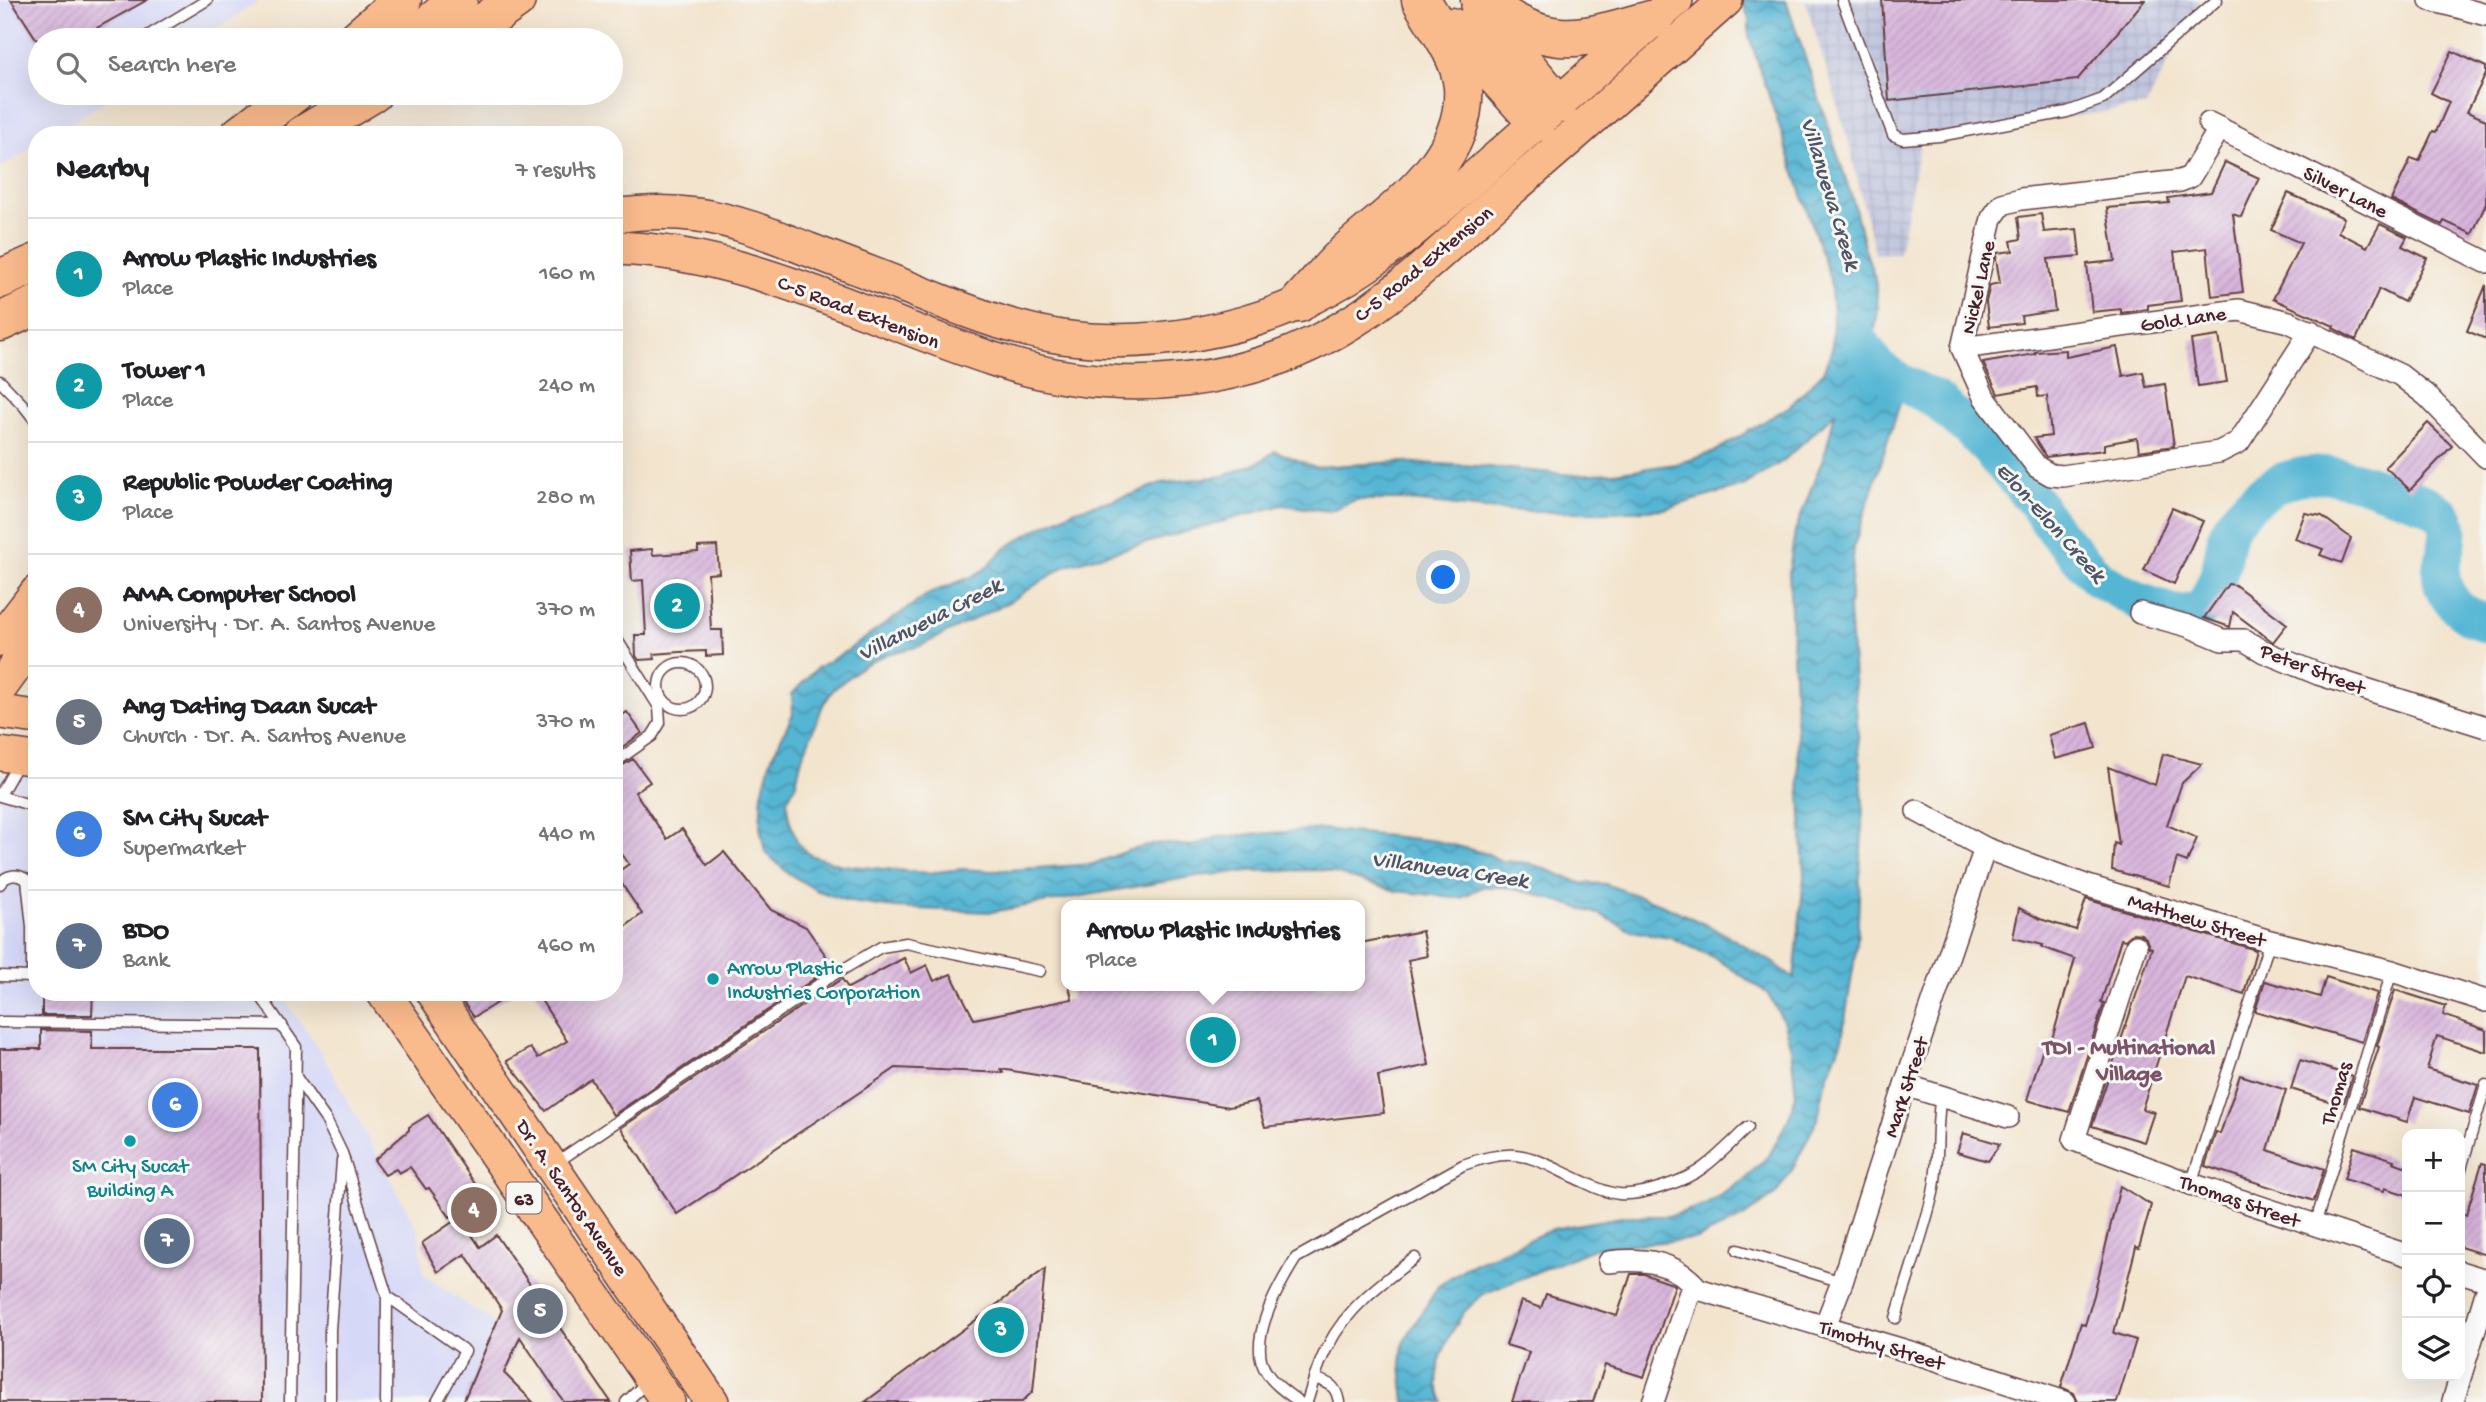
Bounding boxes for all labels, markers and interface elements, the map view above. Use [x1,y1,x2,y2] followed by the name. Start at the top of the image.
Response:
[28,28,623,105] search box
[52,48,90,86] icon: search
[108,51,236,82] text: Search here
[1793,115,1865,276] water label: Villanueva Creek
[56,154,149,189] text: Nearby
[515,158,595,185] text: 7 results
[2298,162,2392,227] street label: Silver Lane
[1351,202,1500,329] street label: C-5 Road Extension
[1958,237,2004,337] street label: Nickel Lane
[123,245,376,276] text: Arrow Plastic Industries
[74,261,84,288] text: 1
[539,261,595,288] text: 160 m
[773,272,942,357] street label: C-5 Road Extension
[123,276,173,303] text: Place
[2139,303,2229,340] street label: Gold Lane
[123,357,206,388] text: Tower 1
[73,373,85,400] text: 2
[538,373,595,400] text: 240 m
[123,388,173,415] text: Place
[1989,458,2112,591] water label: Elon-Elon Creek
[123,469,393,500] text: Republic Powder Coating
[73,485,85,512] text: 3
[536,485,595,512] text: 280 m
[123,500,173,527] text: Place
[1426,560,1460,594] your location
[854,572,1009,669] water label: Villanueva Creek
[654,580,700,632] pin: 2
[123,581,356,612] text: AMA Computer School
[74,597,84,624] text: 4
[536,597,595,624] text: 370 m
[123,612,435,639] text: University · Dr. A. Santos Avenue
[2255,639,2370,704] street label: Peter Street
[123,693,375,724] text: Ang Dating Daan Sucat
[73,709,85,736] text: 5
[536,709,595,736] text: 370 m
[123,724,406,751] text: Church · Dr. A. Santos Avenue
[123,805,267,836] text: SM City Sucat
[73,821,85,848] text: 6
[538,821,595,848] text: 440 m
[123,836,245,863] text: Supermarket
[1370,847,1532,896] water label: Villanueva Creek
[2124,890,2270,956] street label: Matthew Street
[1061,900,1365,991] popup
[123,917,169,948] text: BDO
[1087,917,1339,948] text: Arrow Plastic Industries
[73,933,85,960] text: 7
[538,933,595,960] text: 460 m
[123,948,169,975] text: Bank
[1087,948,1137,975] text: Place
[727,958,920,1007] place label: Arrow Plastic Industries Corporation
[705,971,721,987] marker: Arrow Plastic Industries Corporation
[1190,1014,1236,1066] pin: 1
[1880,1032,1937,1141] street label: Mark Street
[2041,1036,2215,1089] district label: TDI - Multinational Village
[2317,1058,2360,1130] street label: Thomas
[152,1079,198,1131] pin: 6
[507,1114,632,1283] street label: Dr. A. Santos Avenue
[2402,1129,2465,1381] map controls
[2402,1129,2465,1192] button: +
[122,1133,138,1149] marker: SM City Sucat Building A
[72,1156,190,1205] place label: SM City Sucat Building A
[2174,1171,2305,1236] street label: Thomas Street
[506,1182,542,1214] road number: 63
[451,1184,497,1236] pin: 4
[2402,1192,2465,1255] button: −
[144,1215,190,1267] pin: 7
[2402,1255,2465,1318] button: locate
[517,1285,563,1337] pin: 5
[978,1304,1024,1356] pin: 3
[1814,1316,1949,1379] street label: Timothy Street
[2402,1318,2465,1381] button: layers

